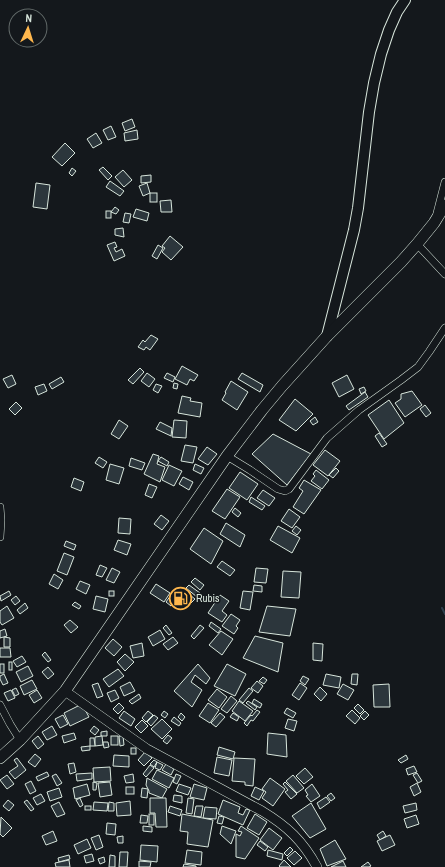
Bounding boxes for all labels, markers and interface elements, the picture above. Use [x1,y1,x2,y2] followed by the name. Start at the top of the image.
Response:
[8,8,48,48] north arrow
[25,11,32,25] text: N
[168,585,194,611] fuel station icon: Rubis
[196,591,220,605] place label: Rubis

